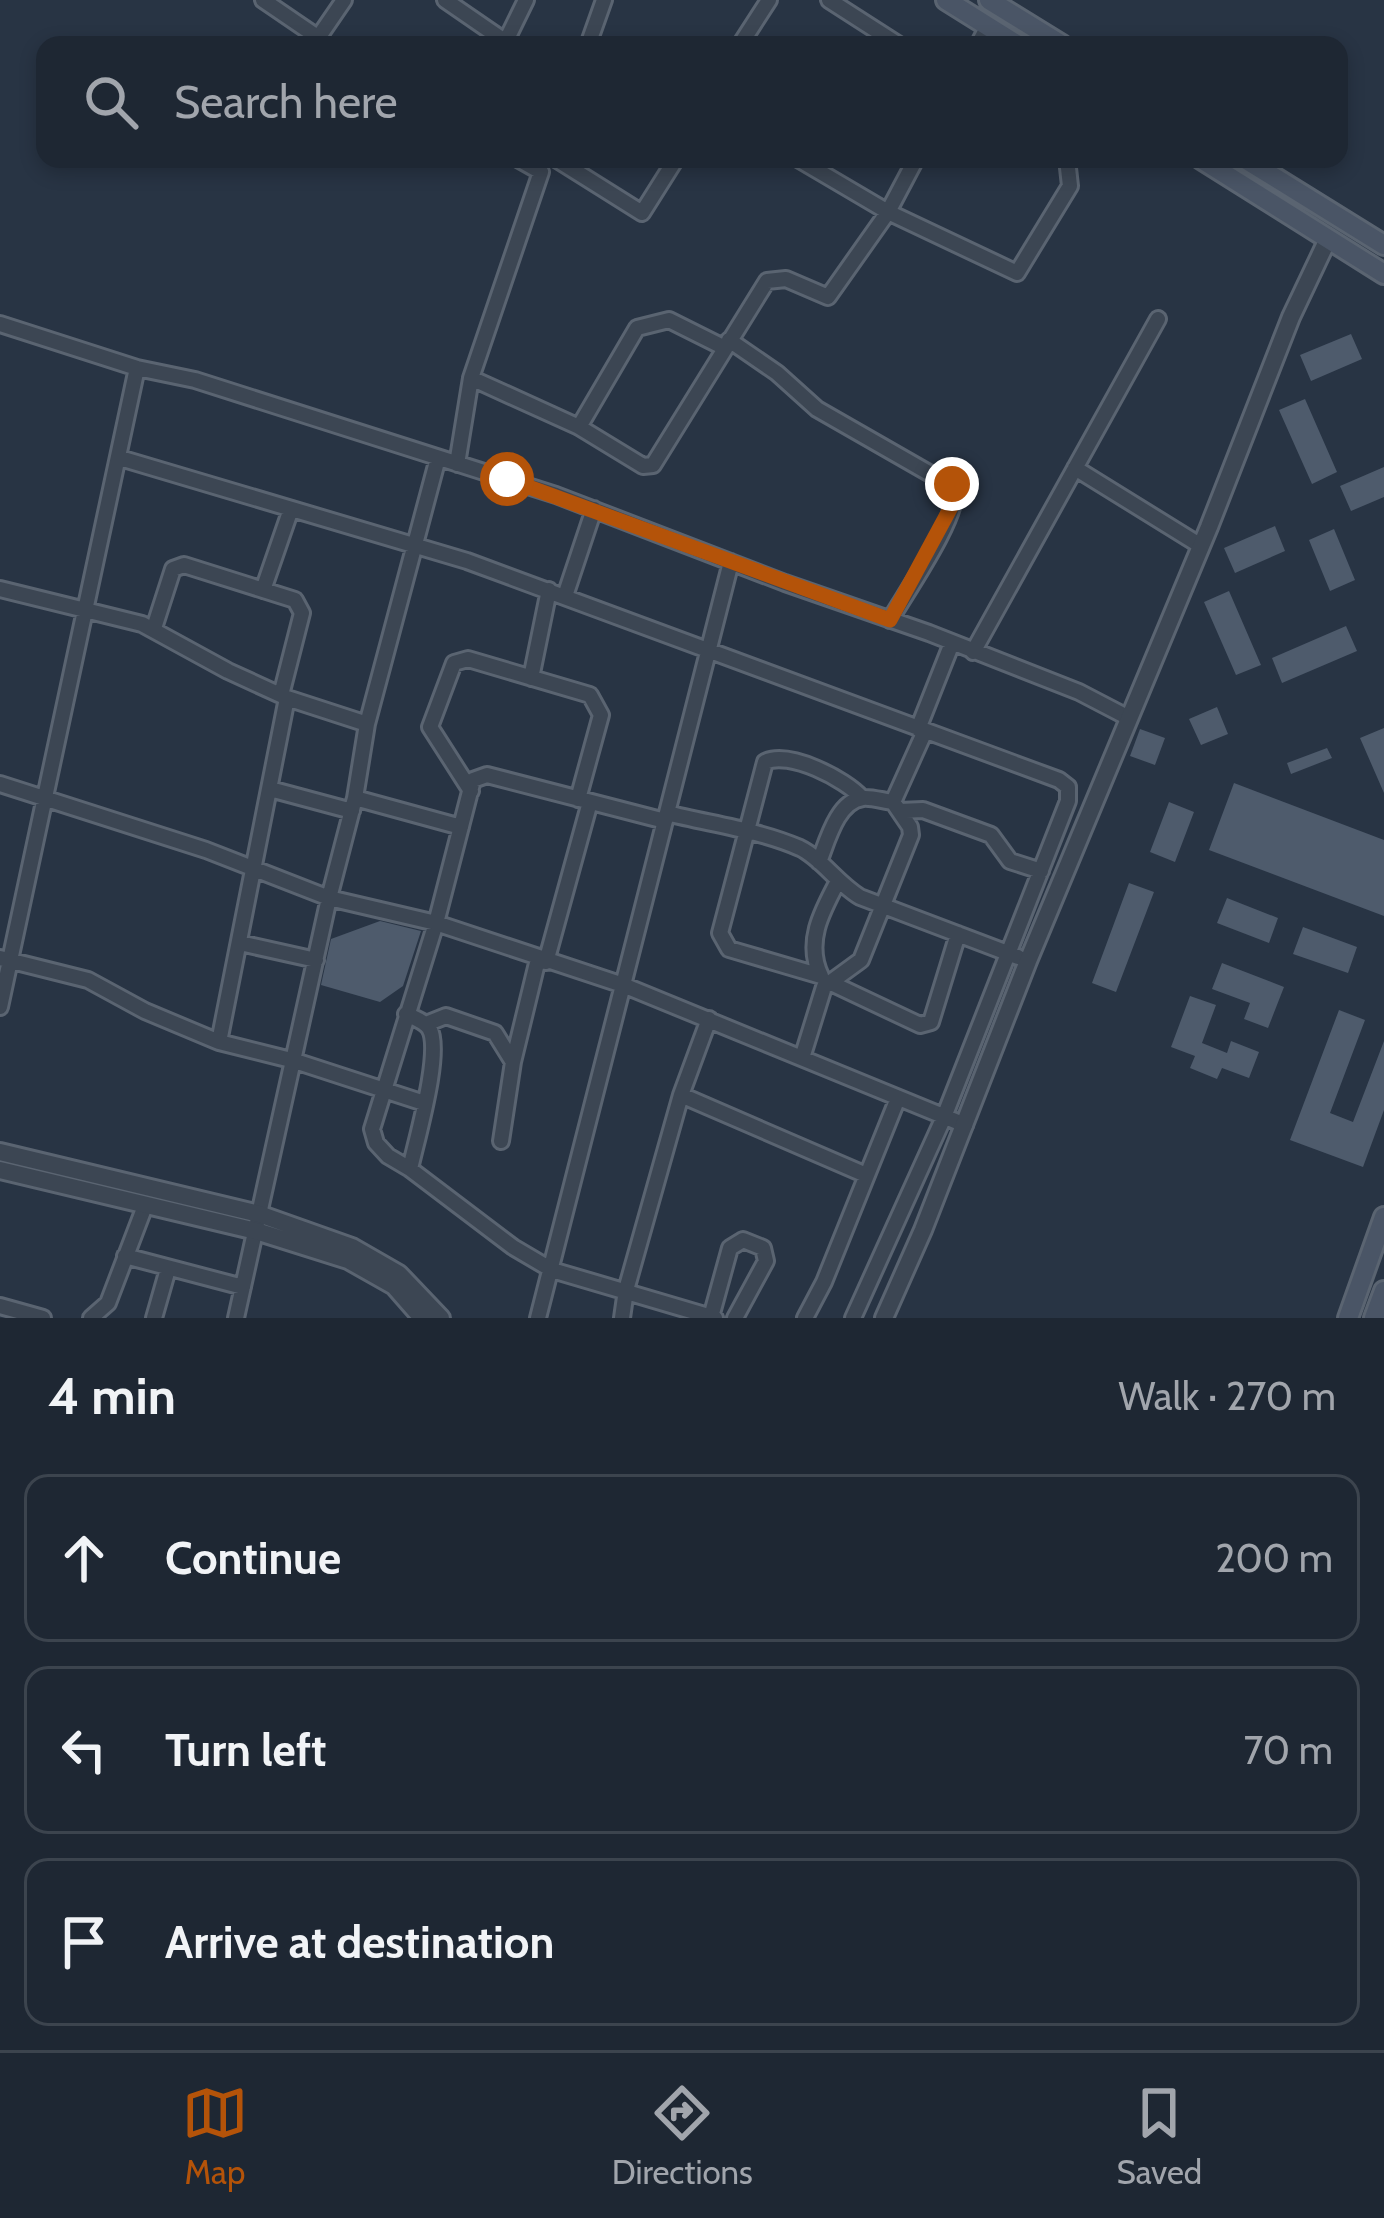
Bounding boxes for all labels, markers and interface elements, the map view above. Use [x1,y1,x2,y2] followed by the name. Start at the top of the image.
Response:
[36,36,1348,168] search box
[78,69,144,135] icon: search
[174,75,398,129] text: Search here
[480,452,534,506] route start
[925,457,979,511] route end
[48,1365,176,1427] text: 4 min
[1119,1372,1336,1420] text: Walk · 270 m
[51,1525,117,1591] icon: ahead
[165,1531,341,1585] text: Continue
[1215,1534,1333,1582] text: 200 m
[51,1717,117,1783] icon: left
[165,1723,327,1777] text: Turn left
[1244,1726,1333,1774] text: 70 m
[51,1909,117,1975] icon: arrive
[165,1915,554,1969] text: Arrive at destination
[182,2080,248,2192] tab: Map
[612,2080,753,2192] tab: Directions
[1116,2080,1202,2192] tab: Saved

